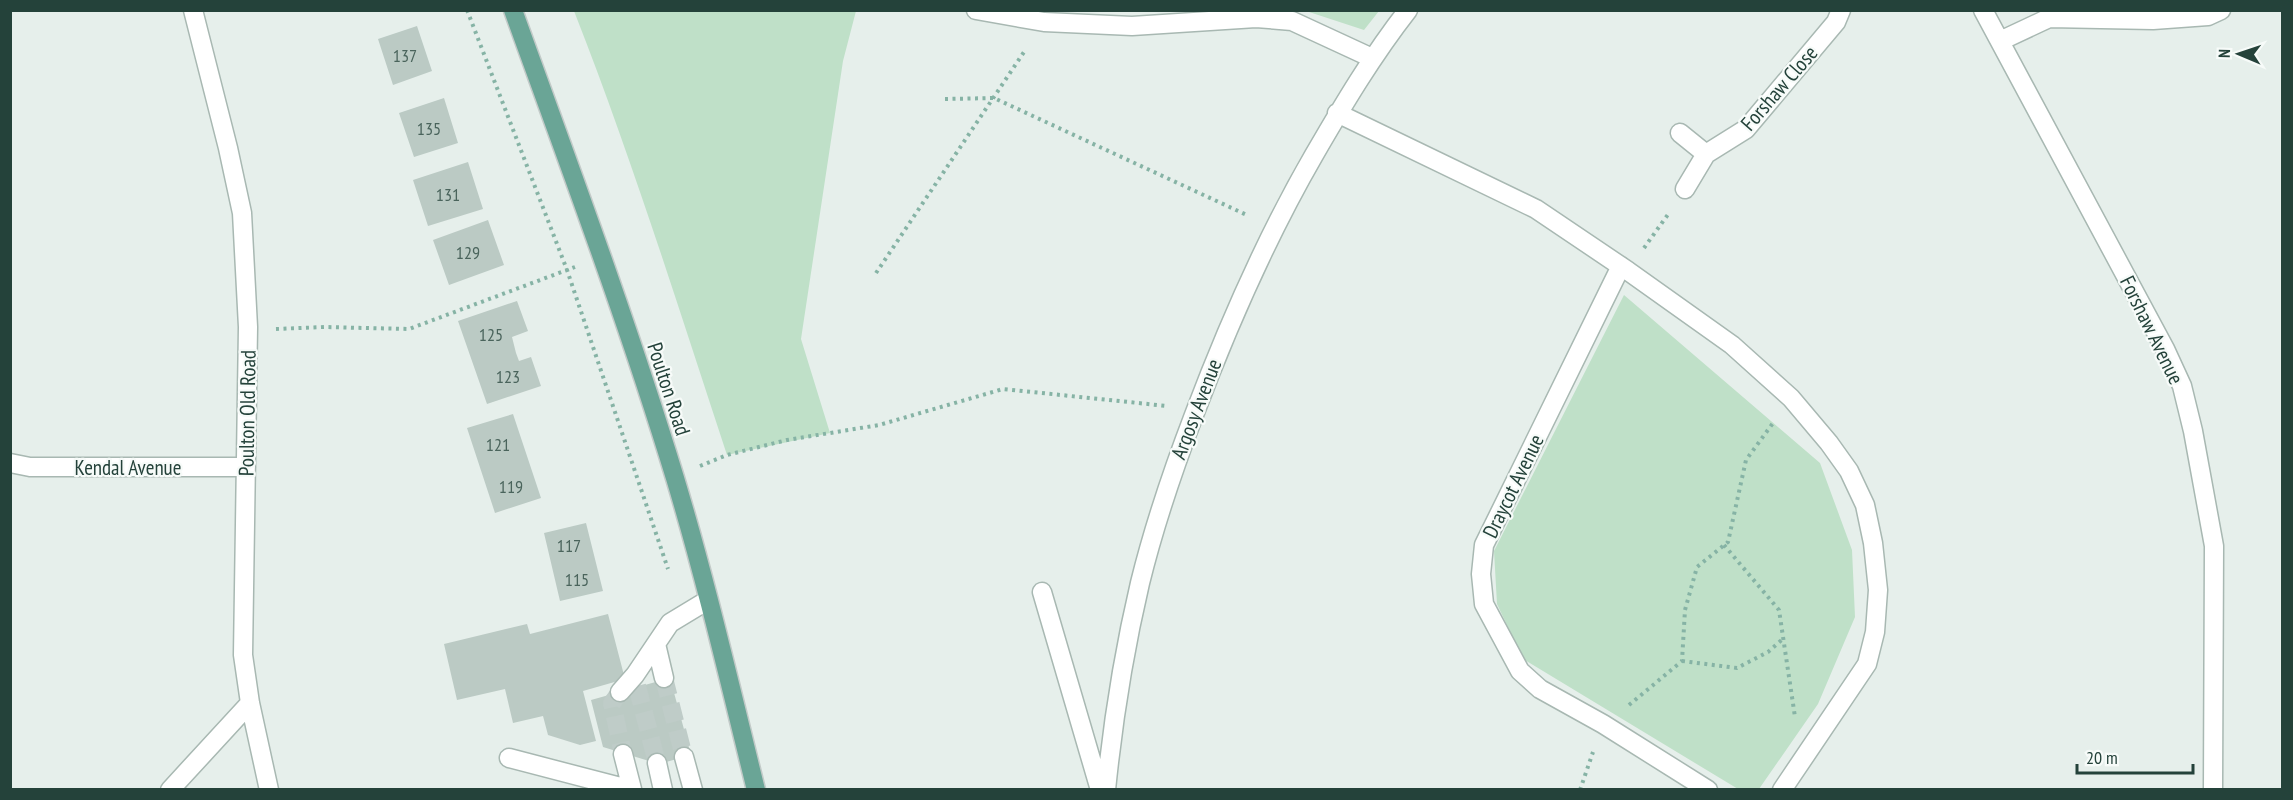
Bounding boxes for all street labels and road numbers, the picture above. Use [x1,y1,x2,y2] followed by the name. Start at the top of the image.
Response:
[1735,40,1823,136] street label: Forshaw Close
[2114,271,2190,389] street label: Forshaw Avenue
[641,339,697,439] street label: Poulton Road
[232,350,262,476] street label: Poulton Old Road
[1165,355,1227,463] street label: Argosy Avenue
[1476,430,1550,542] street label: Draycot Avenue
[75,454,181,481] street label: Kendal Avenue

